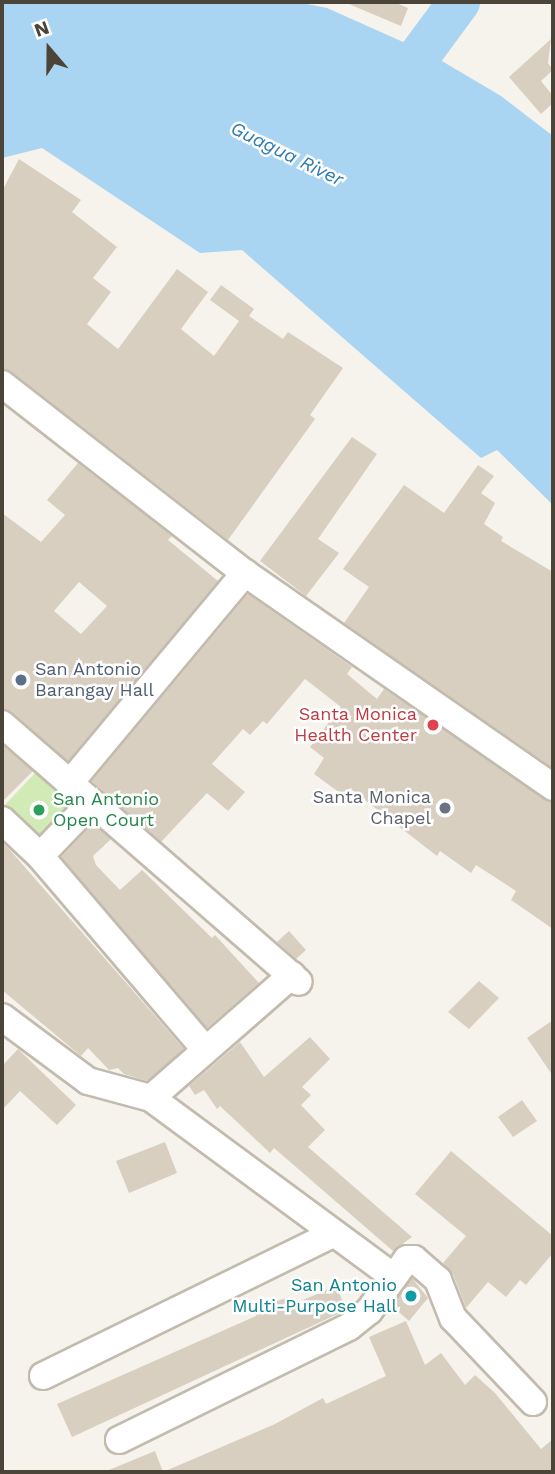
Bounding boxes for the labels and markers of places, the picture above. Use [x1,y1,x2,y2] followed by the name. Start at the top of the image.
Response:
[35,659,154,702] place label: San Antonio Barangay Hall
[13,672,29,688] marker: San Antonio Barangay Hall
[294,704,417,746] place label: Santa Monica Health Center
[423,715,443,735] marker: Santa Monica Health Center
[312,787,431,830] place label: Santa Monica Chapel
[53,789,160,832] place label: San Antonio Open Court
[437,800,453,816] marker: Santa Monica Chapel
[31,802,47,818] marker: San Antonio Open Court
[232,1275,397,1318] place label: San Antonio Multi-Purpose Hall
[403,1288,419,1304] marker: San Antonio Multi-Purpose Hall

